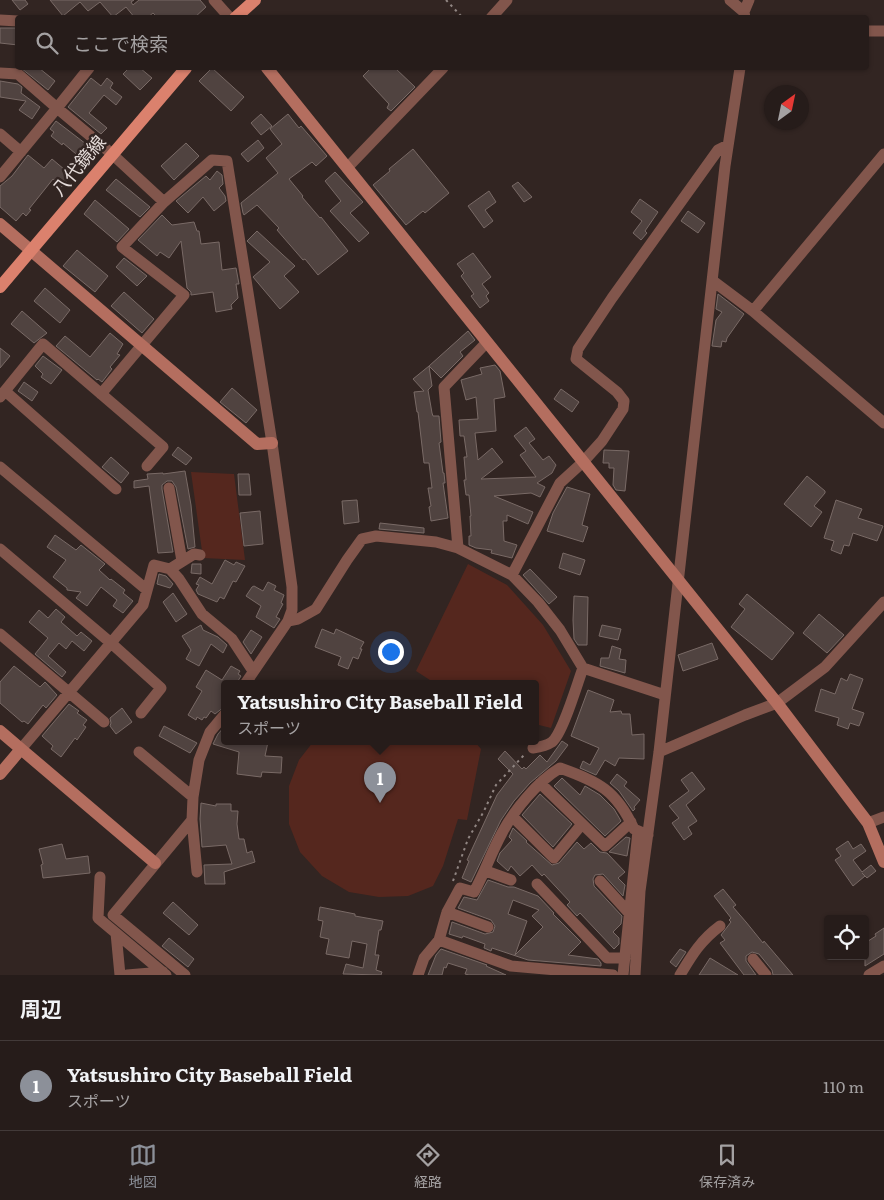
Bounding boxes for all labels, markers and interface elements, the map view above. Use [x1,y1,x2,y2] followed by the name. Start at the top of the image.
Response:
[15,15,869,70] search box
[33,29,61,57] icon: search
[73,29,168,57] text: ここで検索
[764,85,809,130] north arrow
[44,129,111,201] street label: 八代鏡線
[378,639,404,665] your location
[221,680,539,745] popup
[237,687,523,715] text: Yatsushiro City Baseball Field
[237,715,301,739] text: スポーツ
[364,762,396,803] pin: 1
[824,915,869,960] map controls
[824,915,869,960] button: locate
[20,992,62,1023] text: 周辺
[67,1060,352,1088] text: Yatsushiro City Baseball Field
[33,1074,39,1098] text: 1
[823,1074,864,1098] text: 110 m
[67,1088,131,1112] text: スポーツ
[129,1141,157,1191] tab: 地図
[414,1141,442,1191] tab: 経路
[699,1141,755,1191] tab: 保存済み

